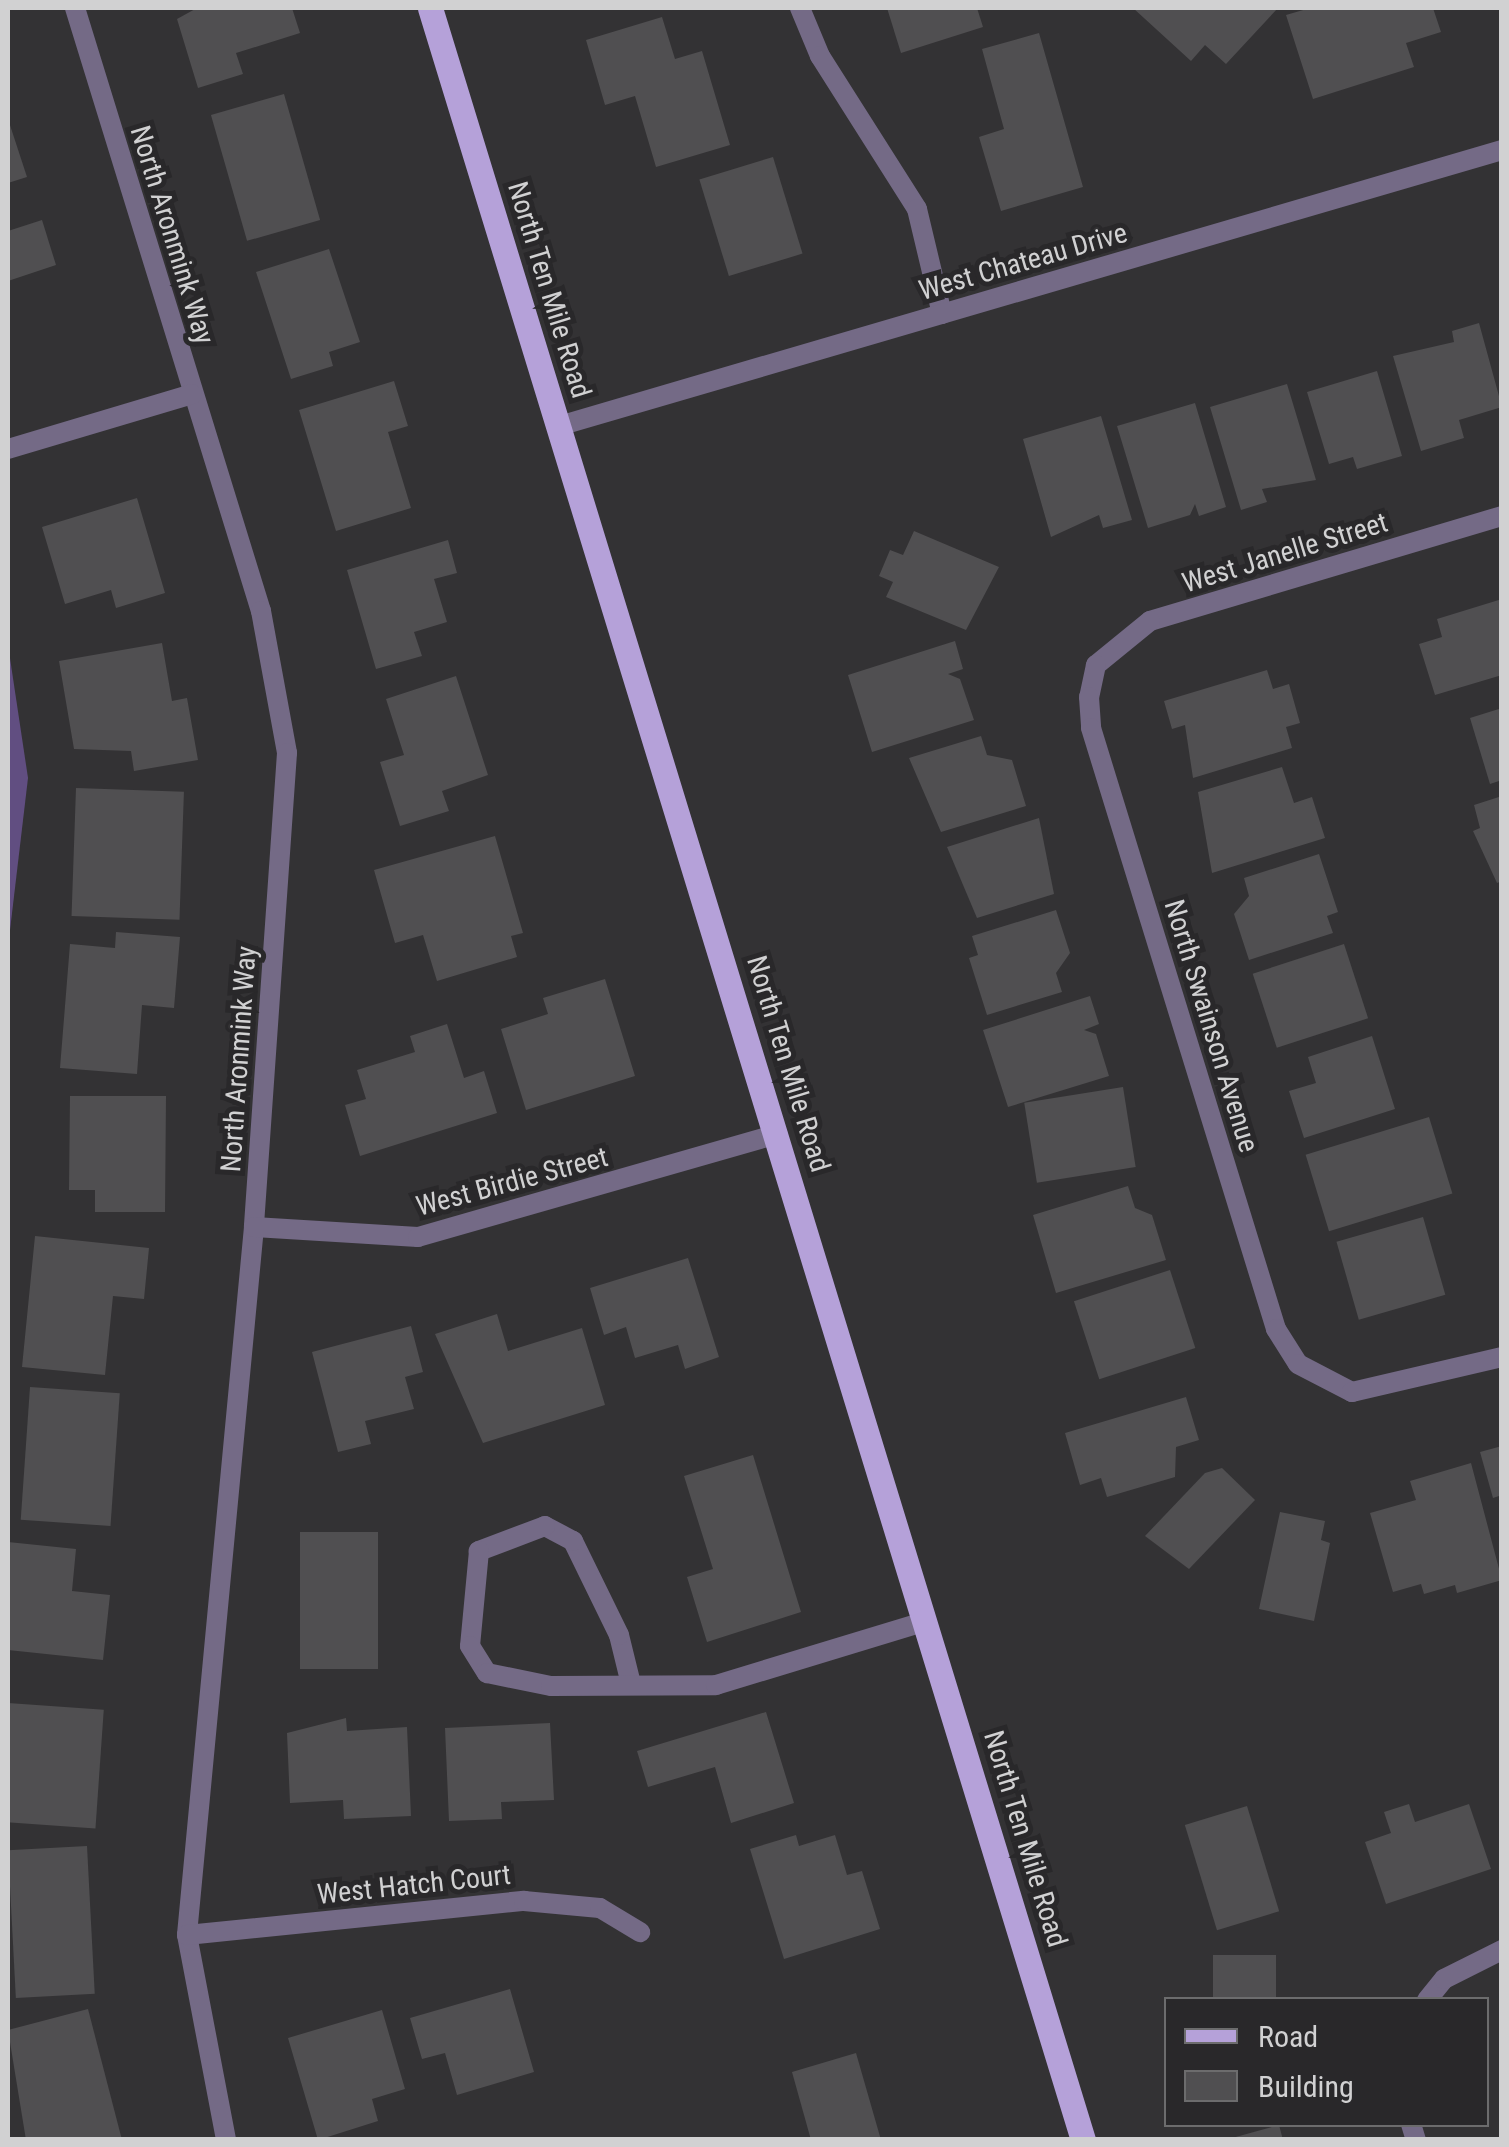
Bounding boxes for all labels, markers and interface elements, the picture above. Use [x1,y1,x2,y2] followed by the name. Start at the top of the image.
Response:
[123,122,221,348] street label: North Aronmink Way
[500,178,598,402] street label: North Ten Mile Road
[915,216,1131,308] street label: West Chateau Drive
[1178,506,1392,600] street label: West Janelle Street
[1157,896,1265,1156] street label: North Swainson Avenue
[214,945,264,1173] street label: North Aronmink Way
[739,952,837,1176] street label: North Ten Mile Road
[413,1140,611,1224] street label: West Birdie Street
[976,1727,1074,1951] street label: North Ten Mile Road
[316,1858,512,1912] street label: West Hatch Court
[1164,1997,1489,2127] legend
[1258,2019,1318,2054] text: Road
[1258,2069,1354,2104] text: Building

